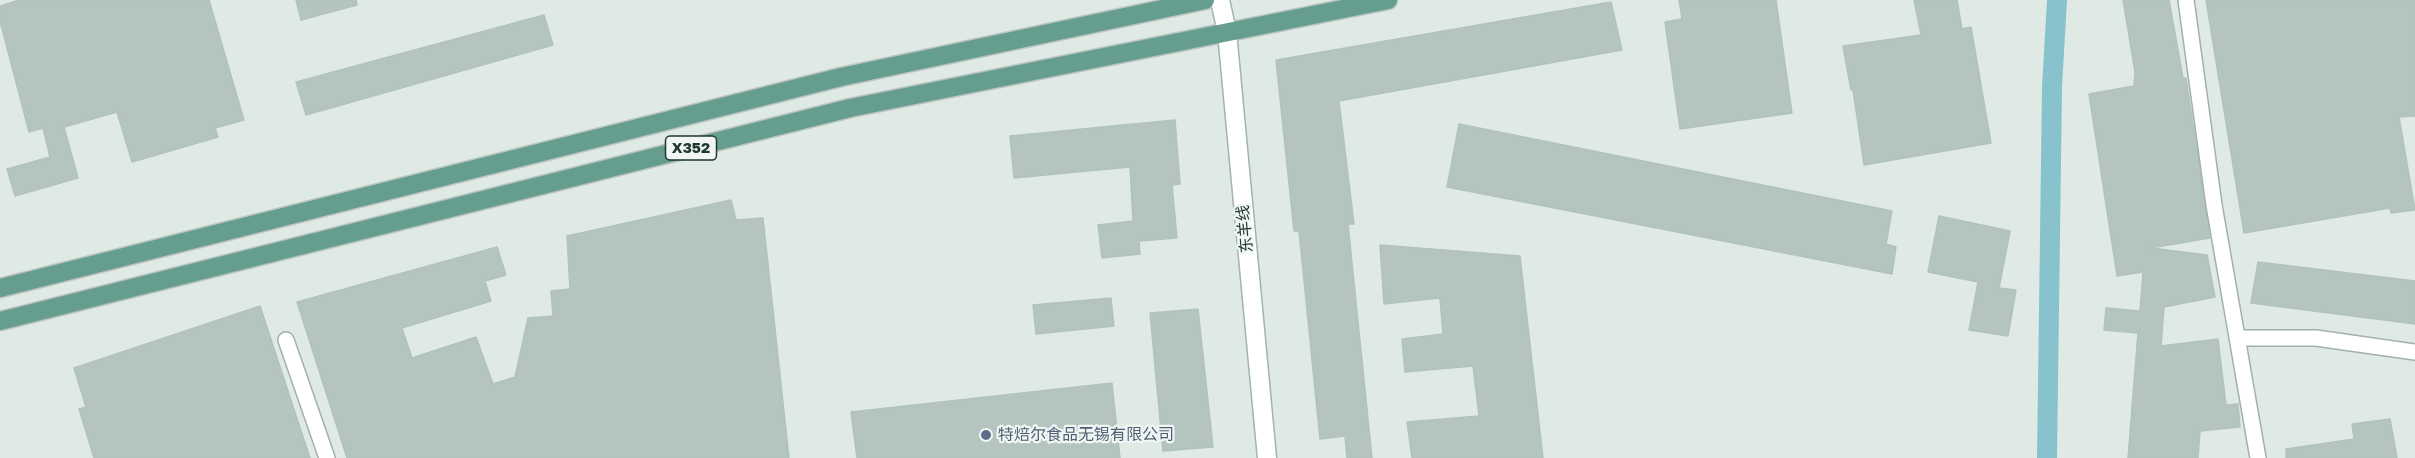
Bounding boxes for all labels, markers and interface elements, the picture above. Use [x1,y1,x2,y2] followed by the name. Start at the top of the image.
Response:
[666,136,716,160] road number: X352
[1233,204,1257,254] street label: 东羊线
[998,425,1174,445] place label: 特焙尔食品无锡有限公司
[979,428,993,442] marker: 特焙尔食品无锡有限公司

